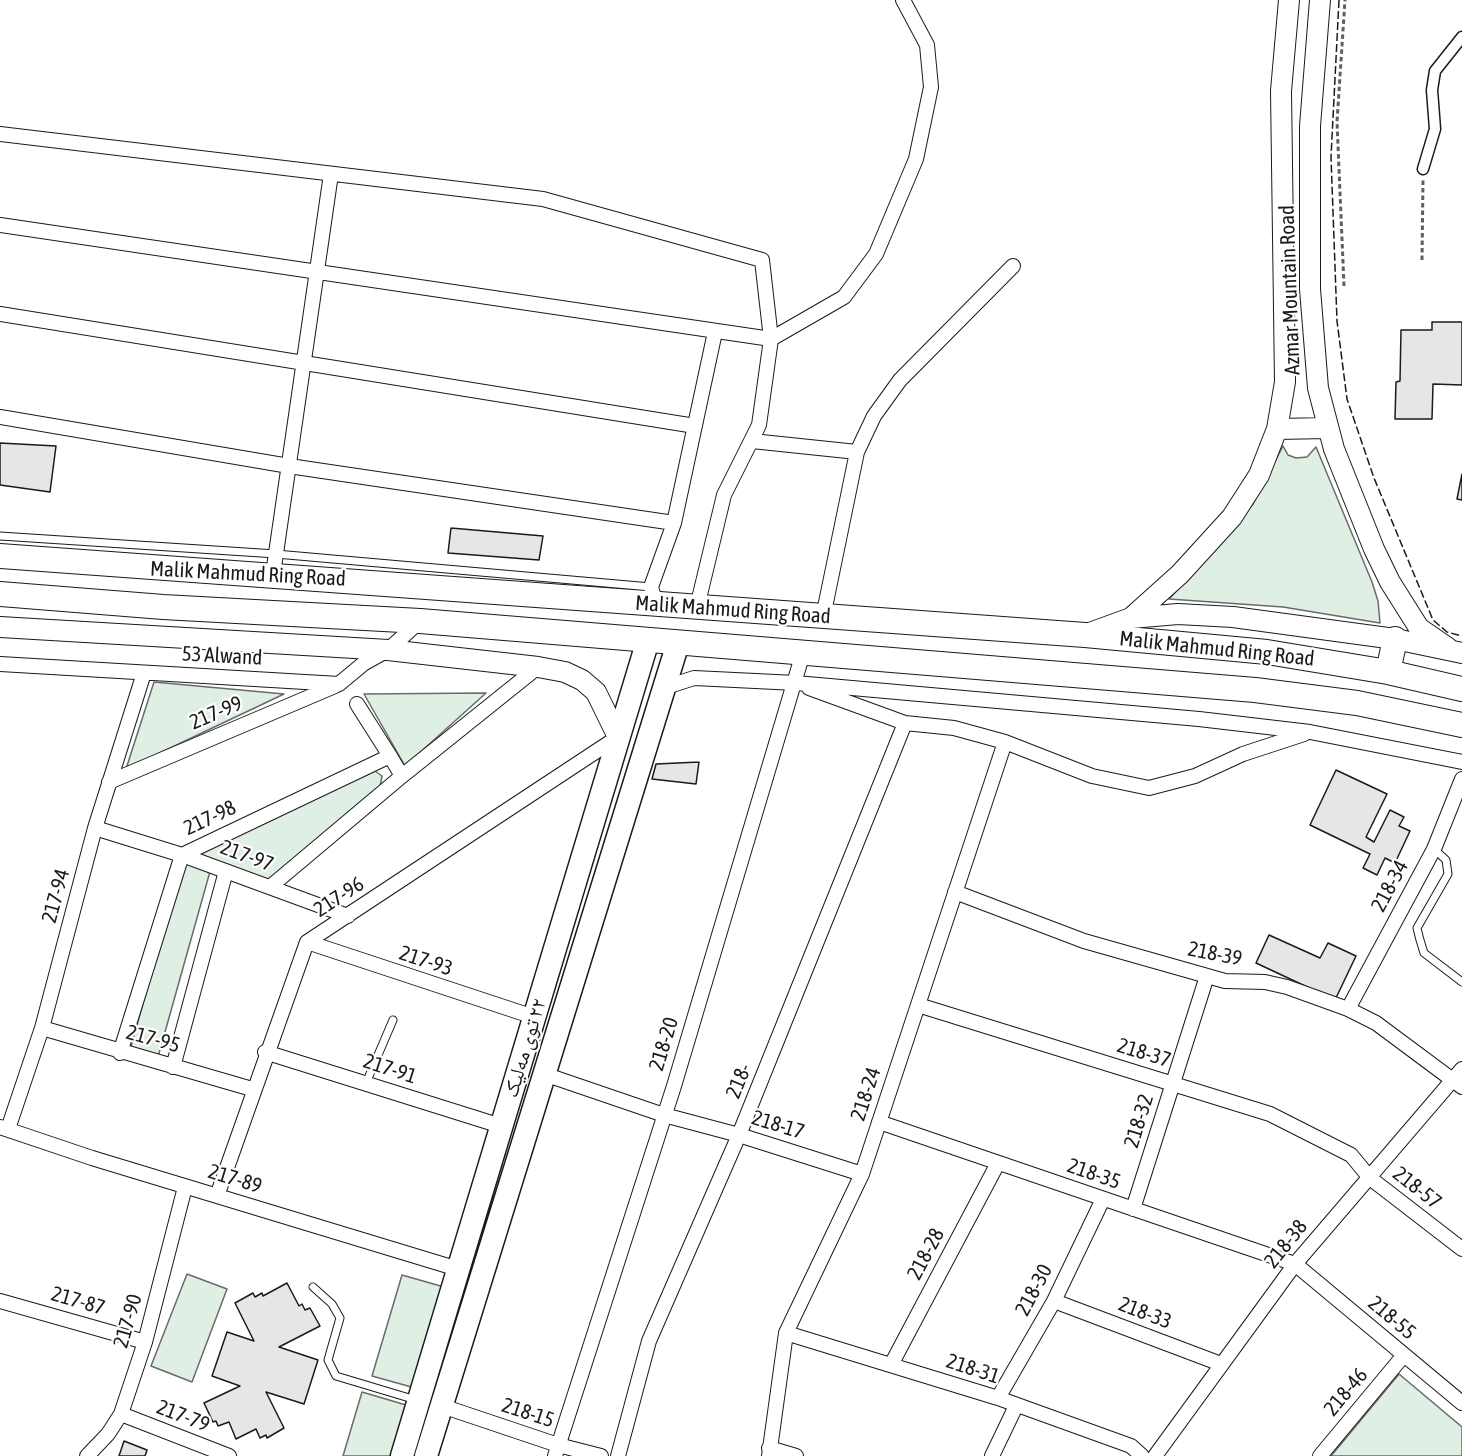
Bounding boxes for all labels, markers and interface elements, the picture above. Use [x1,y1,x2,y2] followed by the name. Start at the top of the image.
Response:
[1274,205,1306,375] street label: Azmar Mountain Road
[149,556,347,592] street label: Malik Mahmud Ring Road
[634,591,832,629] street label: Malik Mahmud Ring Road
[1118,626,1316,672] street label: Malik Mahmud Ring Road
[181,641,263,671] street label: 53 Alwand
[186,691,246,735] street label: 217-99
[180,795,240,841] street label: 217-98
[217,835,277,877] street label: 217-97
[1366,856,1414,916] street label: 218-34
[37,866,75,926] street label: 217-94
[309,872,369,922] street label: 217-96
[1186,936,1244,972] street label: 218-39
[396,941,456,981] street label: 217-93
[498,996,552,1100] street label: ٢٢ توی مەلیک
[644,1014,684,1074] street label: 218-20
[123,1020,183,1058] street label: 217-95
[1114,1033,1174,1073] street label: 218-37
[360,1049,420,1089] street label: 217-91
[721,1060,757,1102] street label: 218-
[846,1064,886,1124] street label: 218-24
[1119,1091,1159,1151] street label: 218-32
[749,1105,807,1145] street label: 218-17
[1064,1153,1124,1195] street label: 218-35
[205,1159,265,1199] street label: 217-89
[1388,1161,1446,1215] street label: 218-57
[1259,1215,1313,1273] street label: 218-38
[902,1224,950,1284] street label: 218-28
[1010,1260,1058,1320] street label: 218-30
[48,1281,108,1321] street label: 217-87
[108,1291,148,1351] street label: 217-90
[1115,1291,1175,1335] street label: 218-33
[1363,1291,1421,1345] street label: 218-55
[943,1349,1003,1389] street label: 218-31
[1319,1363,1373,1421] street label: 218-46
[499,1393,557,1433] street label: 218-15
[153,1394,213,1438] street label: 217-79

